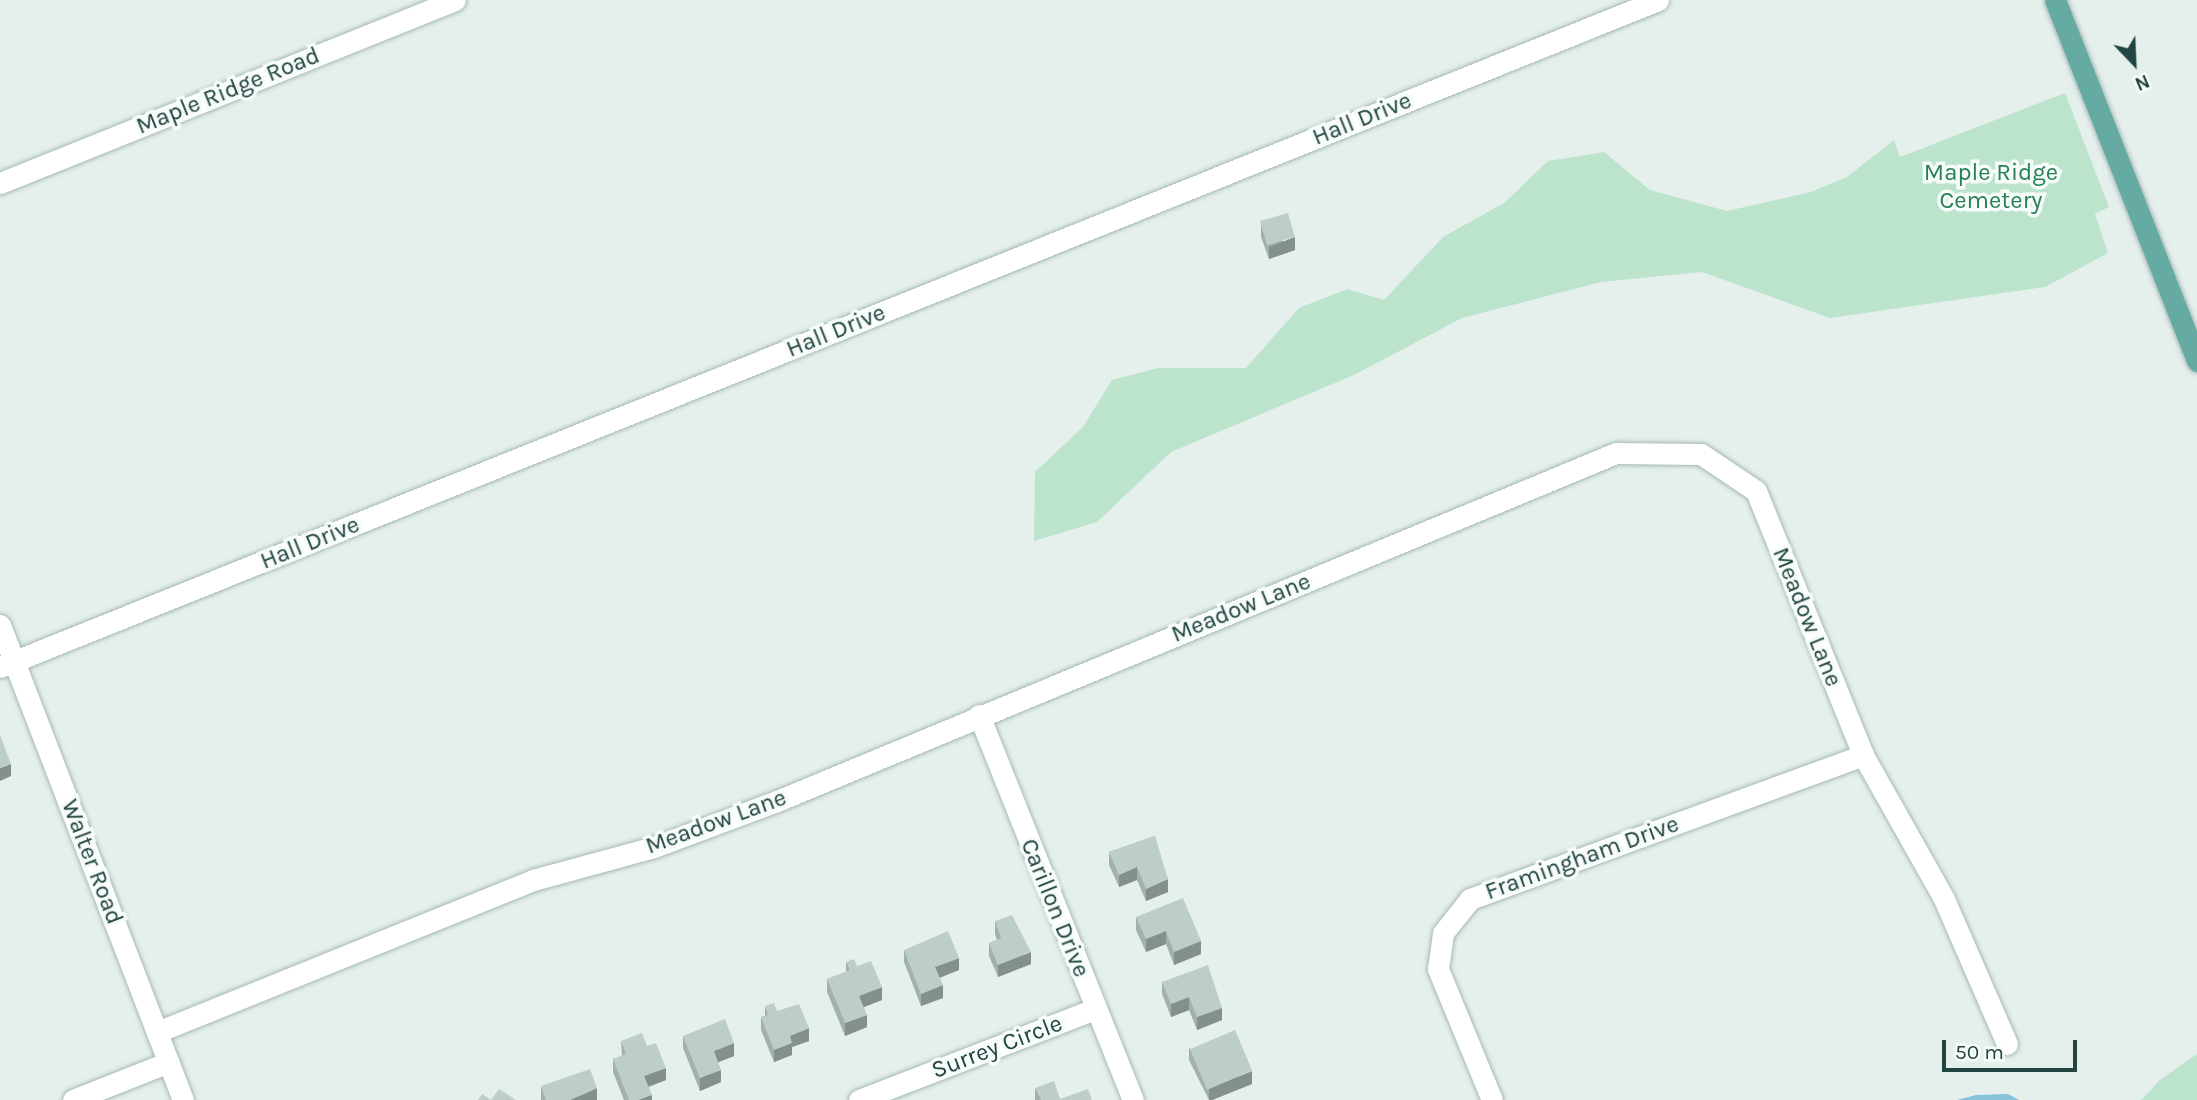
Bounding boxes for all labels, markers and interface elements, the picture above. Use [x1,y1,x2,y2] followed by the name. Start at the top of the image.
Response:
[2099,28,2169,98] north arrow
[132,41,324,141] street label: Maple Ridge Road
[2132,70,2153,95] text: N
[1308,86,1416,152] street label: Hall Drive
[1924,159,2058,215] park label: Maple Ridge Cemetery
[782,298,890,364] street label: Hall Drive
[256,510,364,576] street label: Hall Drive
[1766,543,1848,691] street label: Meadow Lane
[1167,567,1315,649] street label: Meadow Lane
[642,783,790,861] street label: Meadow Lane
[55,795,129,929] street label: Walter Road
[1481,810,1683,906] street label: Framingham Drive
[1014,835,1096,981] street label: Carillon Drive
[928,1009,1066,1085] street label: Surrey Circle
[1945,1026,2080,1070] scale bar
[1955,1040,2004,1064] text: 50 m

